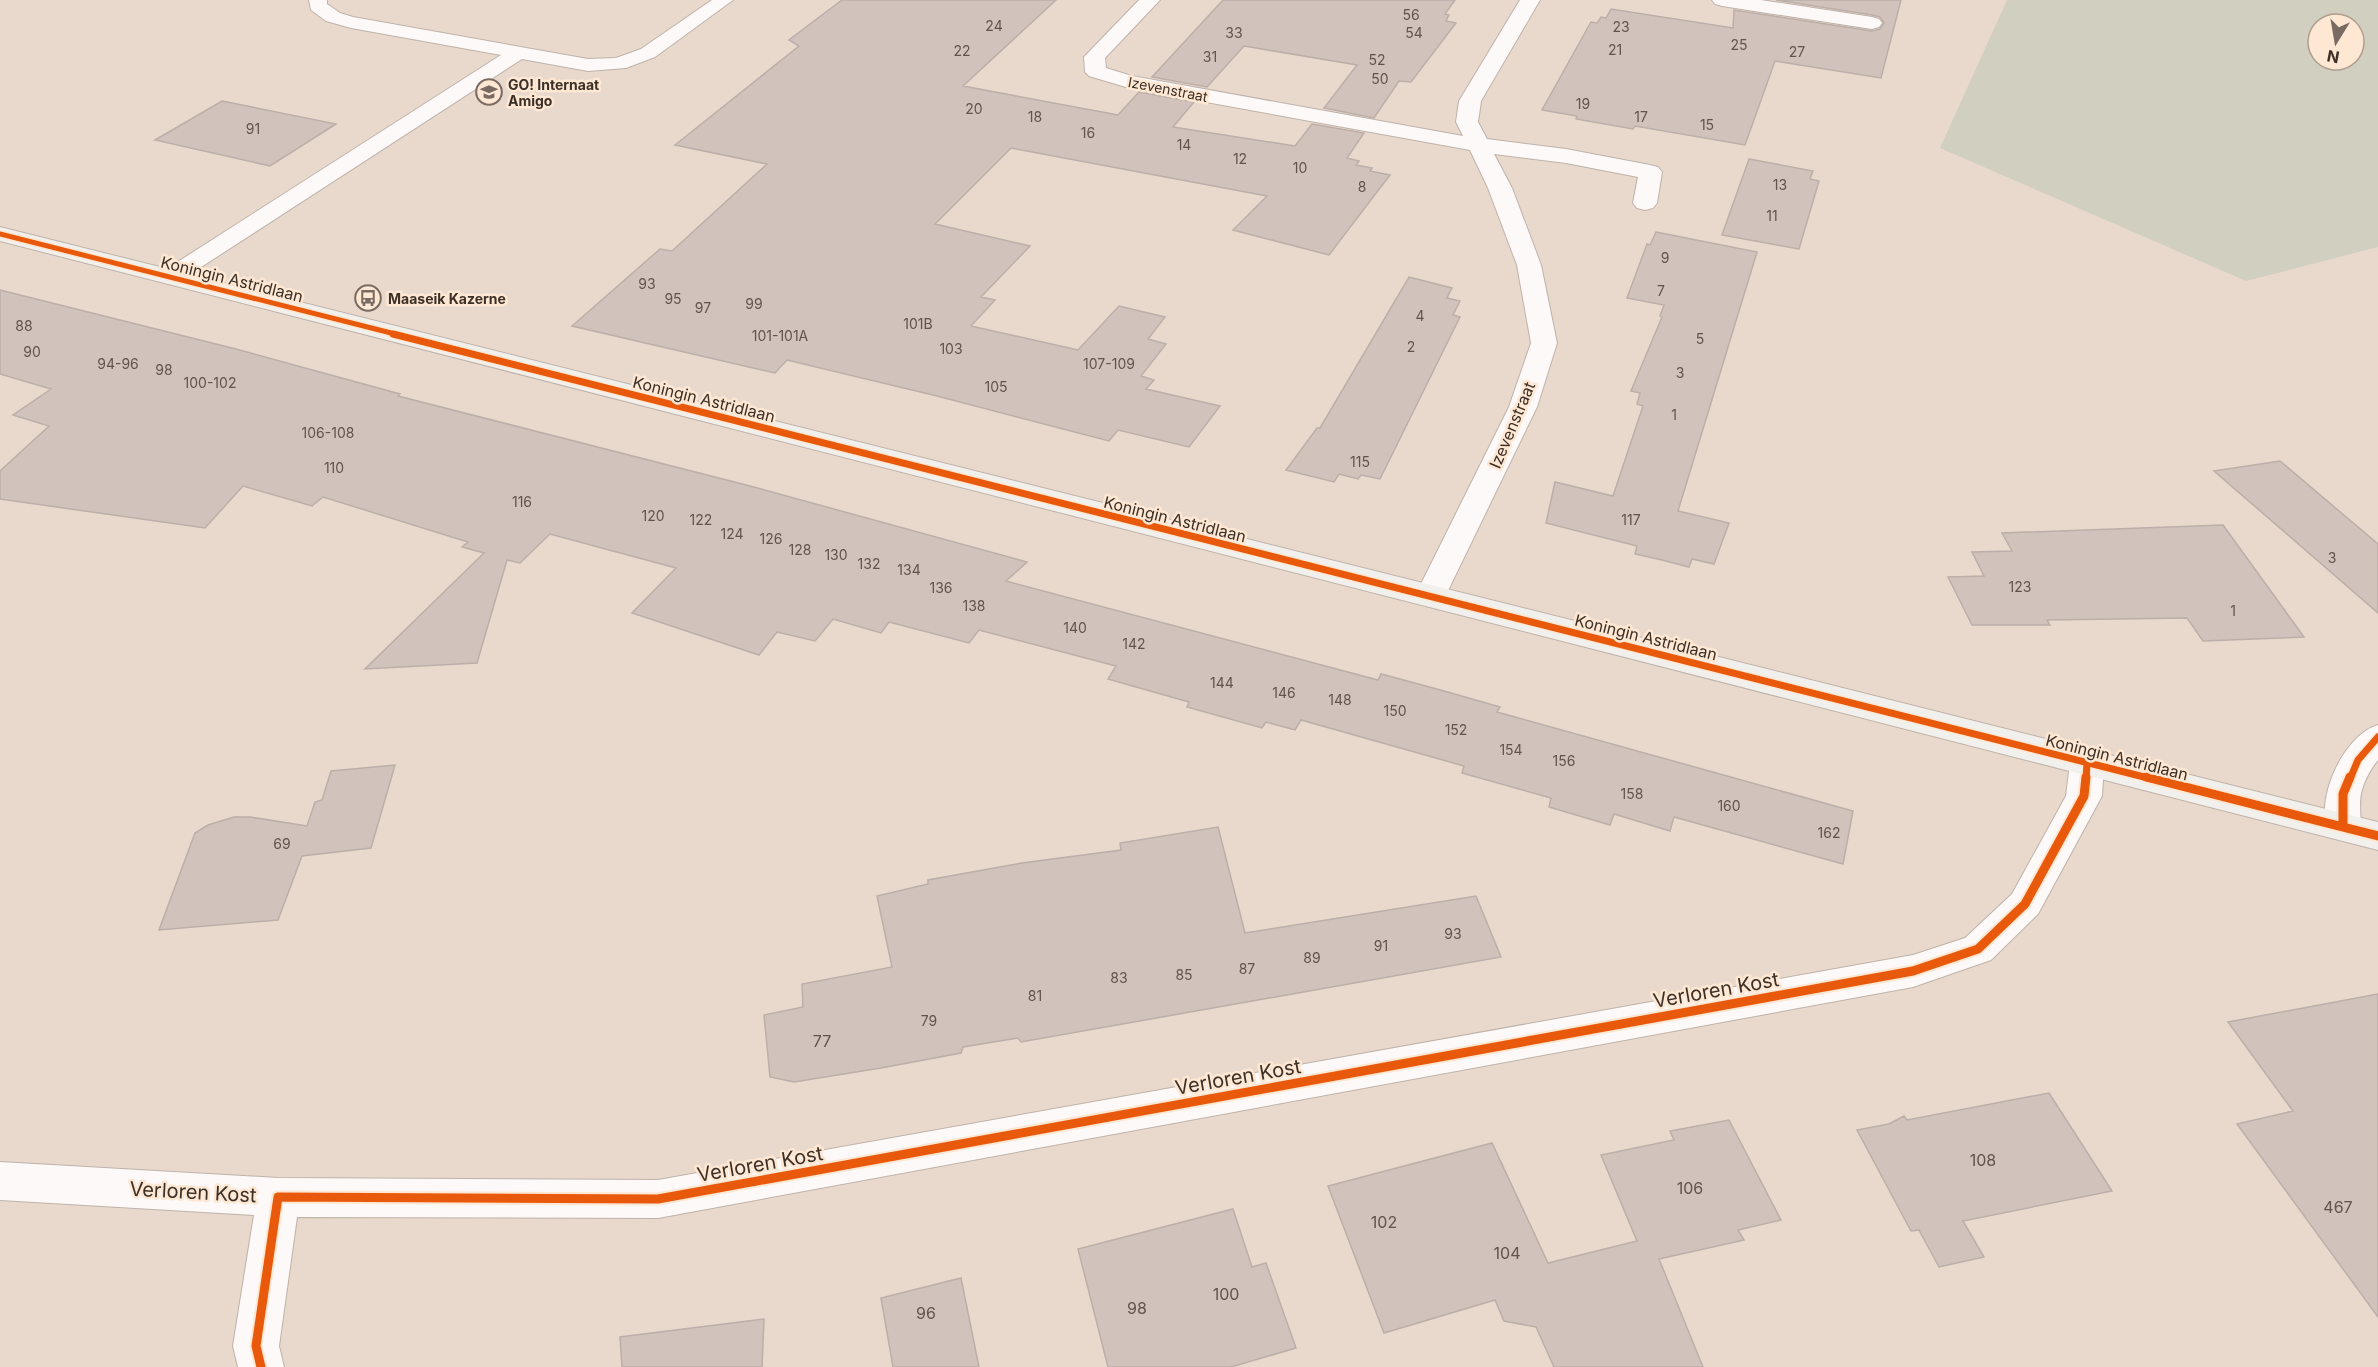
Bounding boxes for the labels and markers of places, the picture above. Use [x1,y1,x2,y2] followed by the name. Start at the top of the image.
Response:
[508,76,599,109] place label: GO! Internaat Amigo
[474,77,504,107] school or university icon: GO! Internaat Amigo
[353,283,383,313] bus stop icon: Maaseik Kazerne
[388,290,506,307] place label: Maaseik Kazerne

